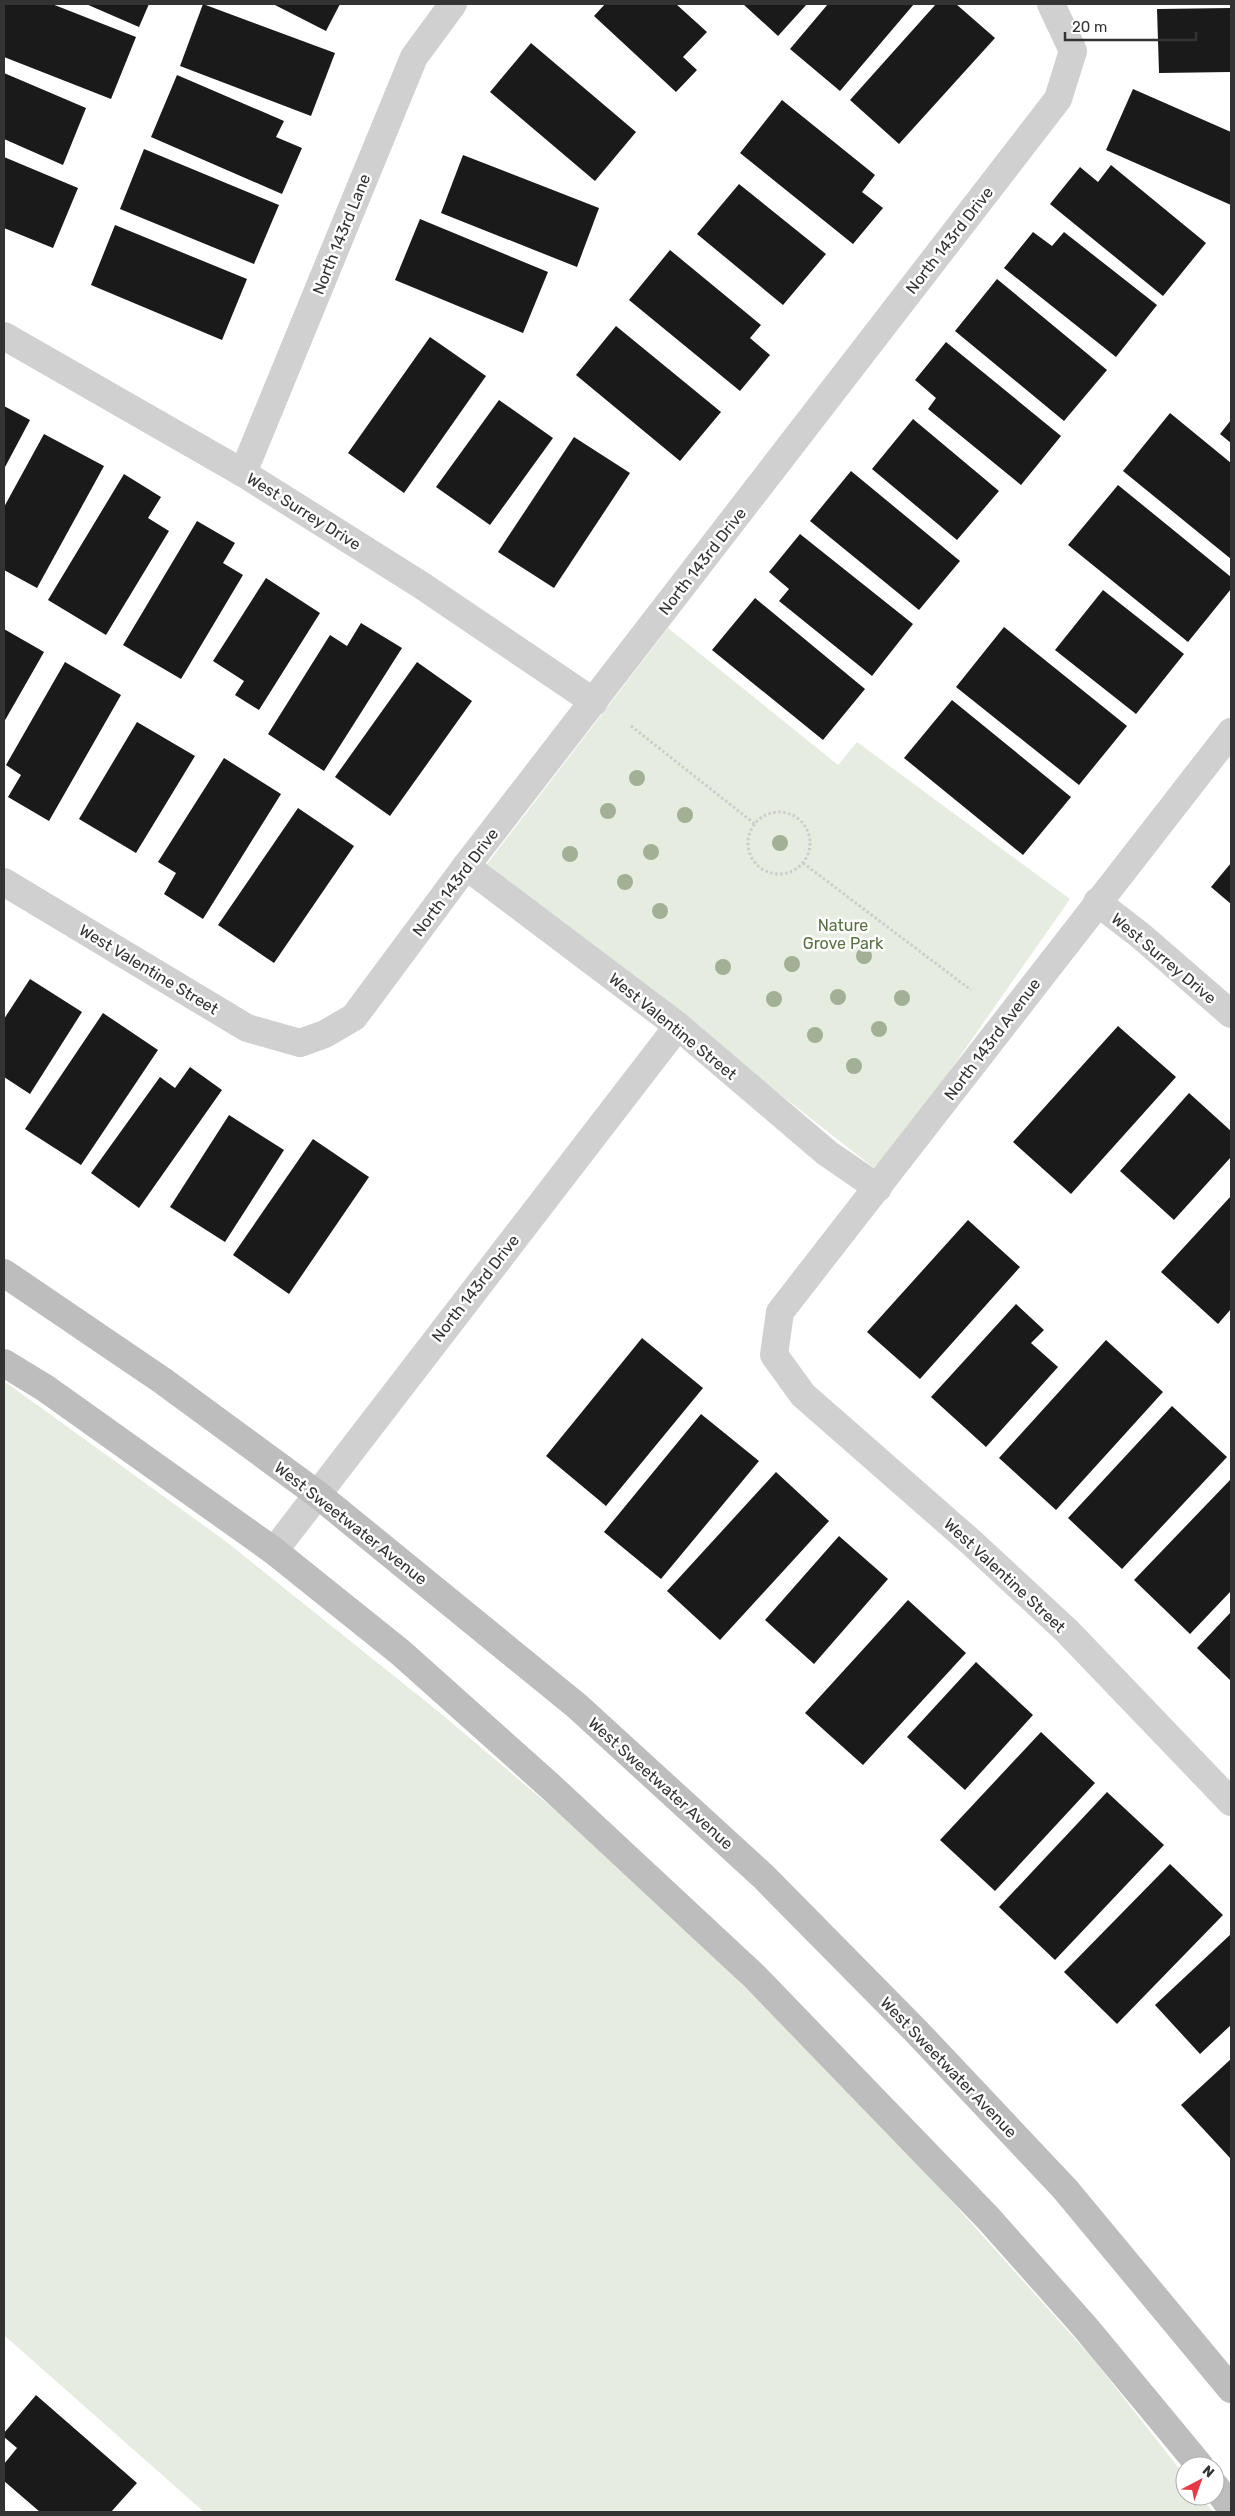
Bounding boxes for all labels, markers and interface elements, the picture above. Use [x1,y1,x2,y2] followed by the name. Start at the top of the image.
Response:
[1065,10,1196,42] scale bar
[1072,18,1107,36] text: 20 m
[309,171,374,297] street label: North 143rd Lane
[902,183,997,298] street label: North 143rd Drive
[243,469,364,554] street label: West Surrey Drive
[655,504,750,619] street label: North 143rd Drive
[409,824,502,940] street label: North 143rd Drive
[1107,909,1220,1008] street label: West Surrey Drive
[803,916,884,953] park label: Nature Grove Park
[76,920,222,1019] street label: West Valentine Street
[605,969,741,1084] street label: West Valentine Street
[940,975,1044,1104] street label: North 143rd Avenue
[428,1231,523,1346] street label: North 143rd Drive
[271,1458,431,1589] street label: West Sweetwater Avenue
[940,1514,1069,1637] street label: West Valentine Street
[584,1713,737,1853] street label: West Sweetwater Avenue
[876,1993,1021,2142] street label: West Sweetwater Avenue
[1175,2456,1225,2506] north arrow
[1199,2462,1218,2481] text: N

